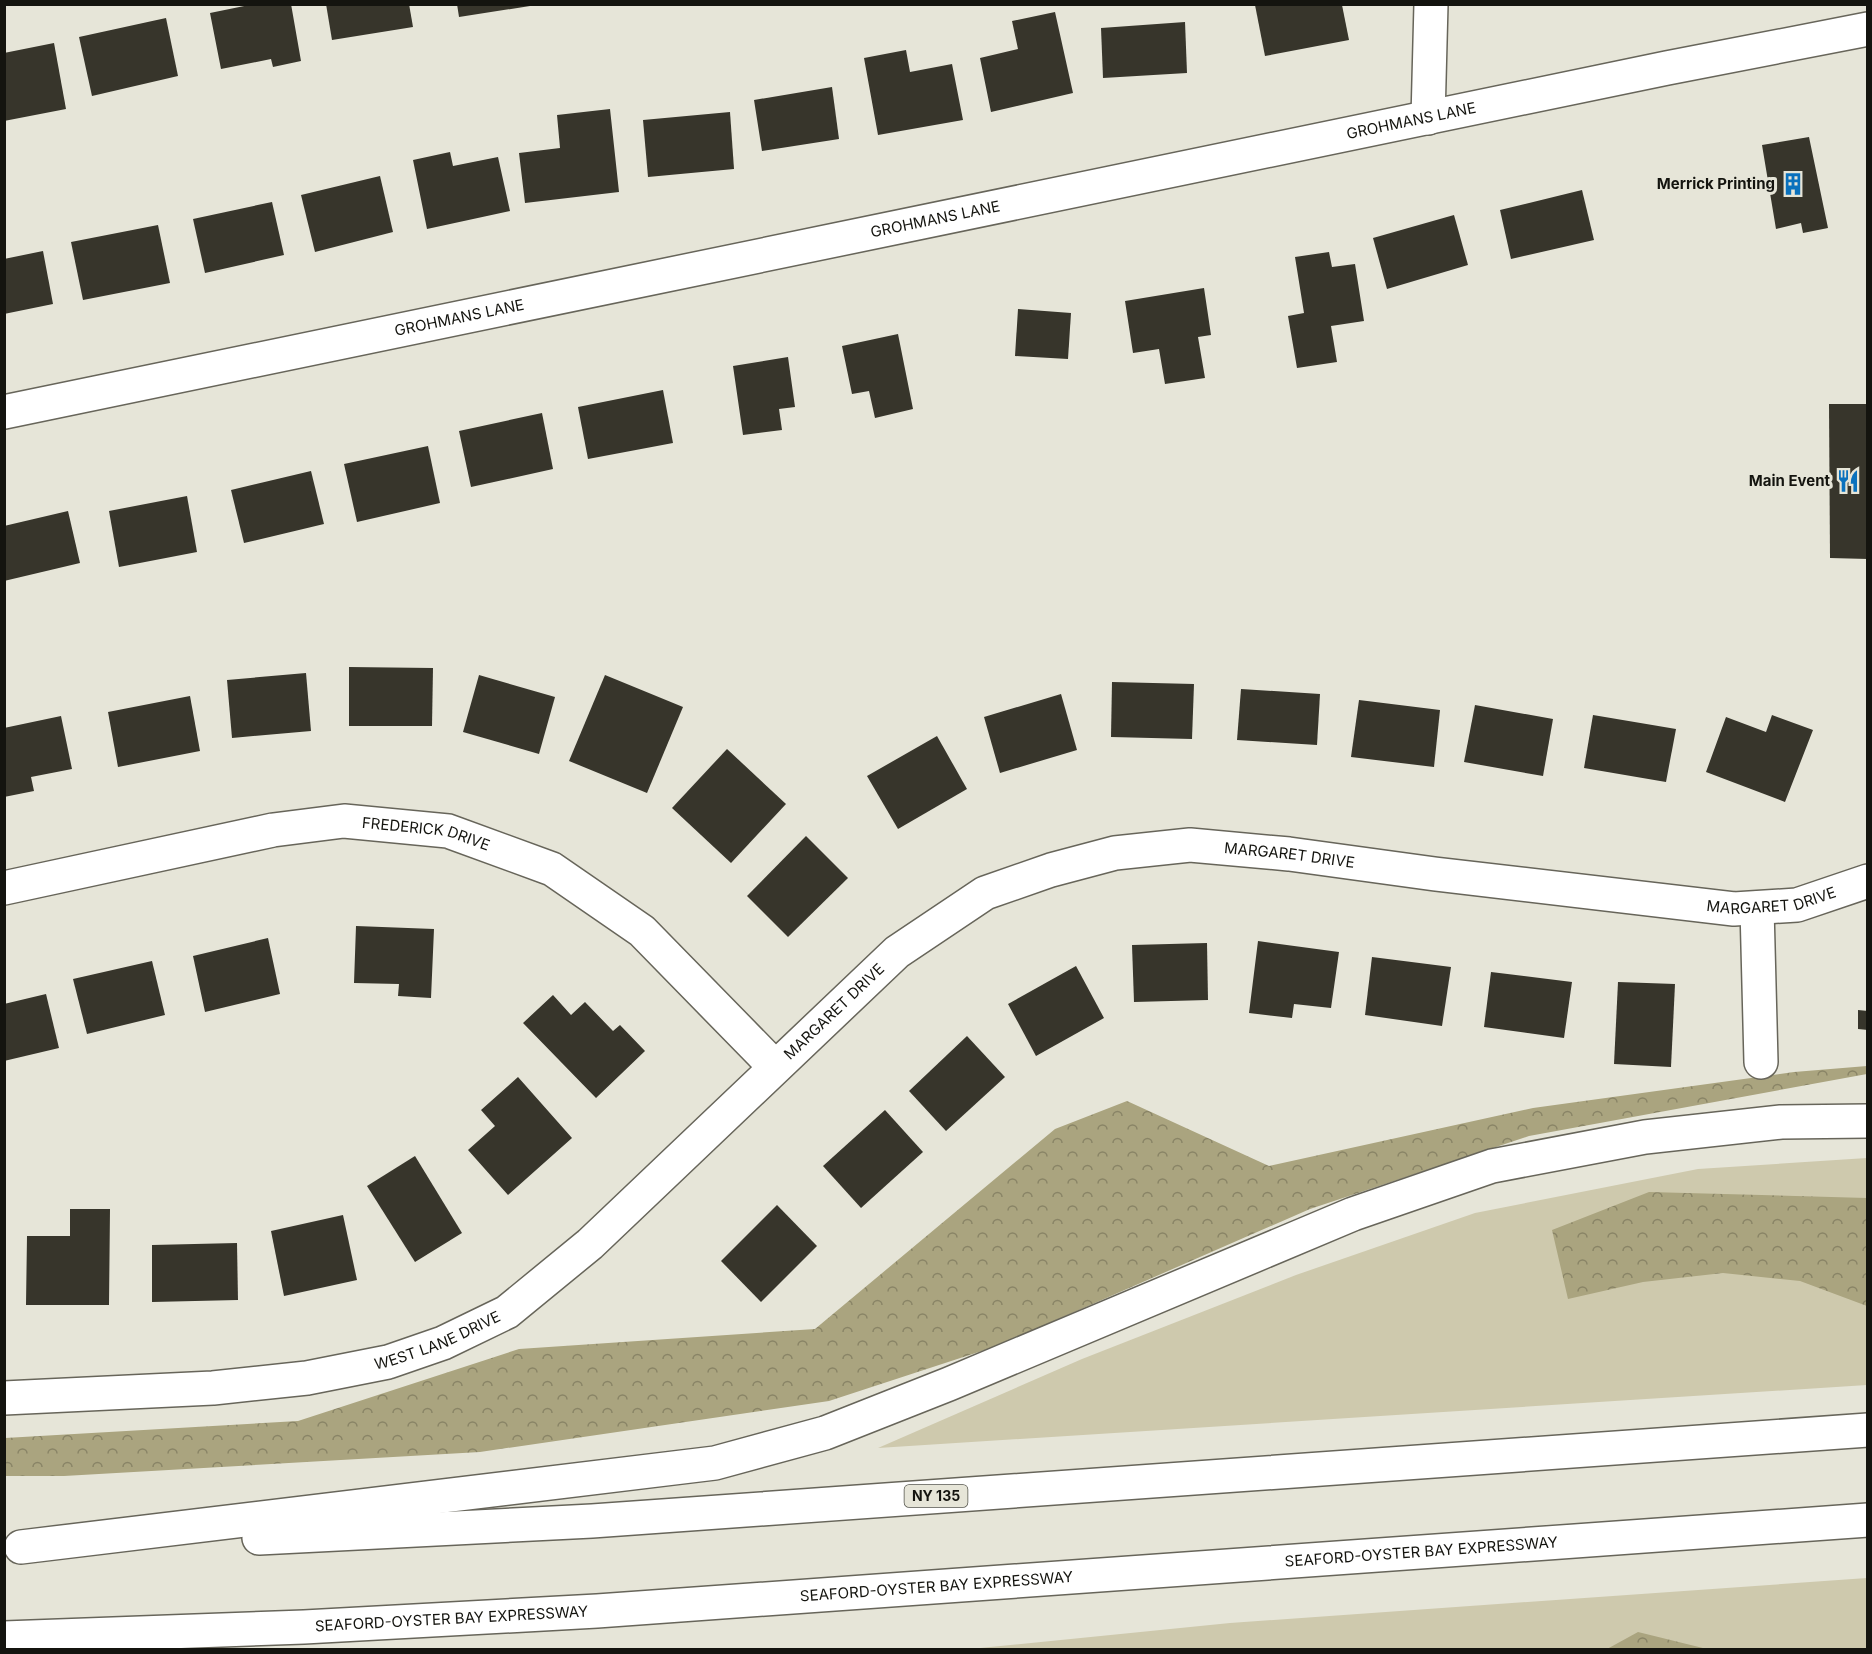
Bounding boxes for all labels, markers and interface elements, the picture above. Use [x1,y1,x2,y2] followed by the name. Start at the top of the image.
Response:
[1345,98,1478,143] street label: GROHMANS LANE
[1780,171,1806,197] building icon: Merrick Printing
[1657,174,1775,193] place label: Merrick Printing
[869,196,1002,242] street label: GROHMANS LANE
[393,295,526,340] street label: GROHMANS LANE
[1835,468,1861,494] restaurant icon: Main Event
[1749,471,1830,490] place label: Main Event
[361,813,493,855] street label: FREDERICK DRIVE
[1223,838,1356,872] street label: MARGARET DRIVE
[1706,883,1838,918] street label: MARGARET DRIVE
[780,959,888,1063] street label: MARGARET DRIVE
[373,1307,503,1373] street label: WEST LANE DRIVE
[904,1485,968,1507] road number: NY 135
[1284,1532,1558,1571] street label: SEAFORD-OYSTER BAY EXPRESSWAY
[799,1567,1074,1605] street label: SEAFORD-OYSTER BAY EXPRESSWAY
[314,1601,589,1635] street label: SEAFORD-OYSTER BAY EXPRESSWAY

